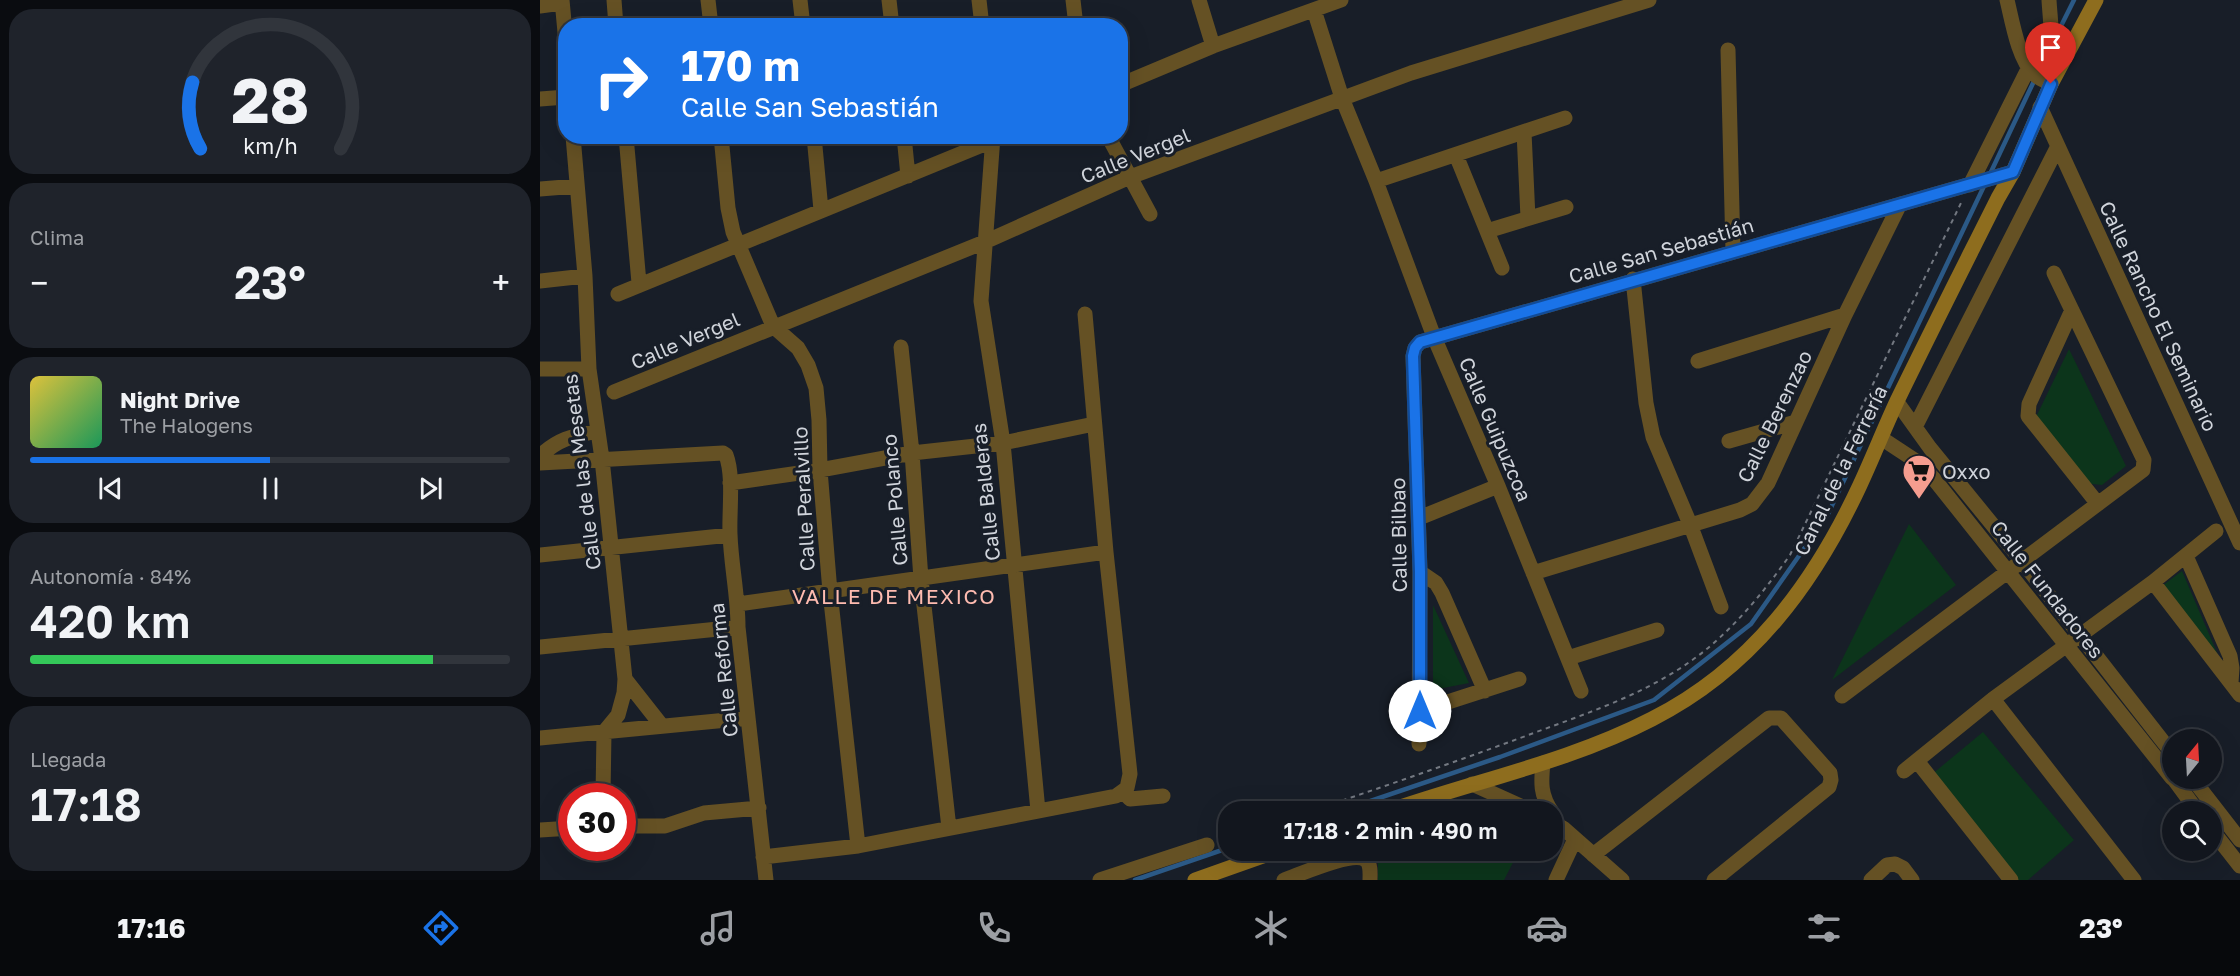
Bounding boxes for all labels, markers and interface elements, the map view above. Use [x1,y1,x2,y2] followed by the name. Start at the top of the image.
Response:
[2025,22,2076,84] pin
[2034,31,2067,64] icon: arrive
[681,40,800,90] text: 170 m
[582,42,660,120] icon: right
[231,62,309,137] text: 28
[681,91,939,123] text: Calle San Sebastián
[1077,122,1193,188] street label: Calle Vergel
[243,133,297,159] text: km/h
[2095,197,2223,435] street label: Calle Rancho El Seminario
[1566,212,1756,288] street label: Calle San Sebastián
[30,225,84,249] text: Clima
[234,255,306,309] text: 23°
[30,263,48,302] text: −
[492,263,510,302] text: +
[627,306,743,374] street label: Calle Vergel
[1732,346,1816,486] street label: Calle Berenzao
[1455,353,1537,505] street label: Calle Guipuzcoa
[557,373,605,571] street label: Calle de las Mesetas
[1788,381,1892,559] street label: Canal de la Ferrería
[120,386,240,413] text: Night Drive
[120,413,253,437] text: The Halogens
[966,422,1004,562] street label: Calle Balderas
[787,426,819,572] street label: Calle Peralvillo
[876,433,912,567] street label: Calle Polanco
[1901,453,1937,500] supermarket icon: Oxxo
[1942,459,1990,483] place label: Oxxo
[94,472,127,505] icon: previous
[254,472,287,505] icon: pause
[414,472,447,505] icon: next
[1385,477,1411,593] street label: Calle Bilbao
[1987,515,2109,663] street label: Calle Fundadores
[30,564,191,588] text: Autonomía · 84%
[792,583,996,609] district label: VALLE DE MEXICO
[30,594,190,648] text: 420 km
[704,602,742,738] street label: Calle Reforma
[1388,679,1452,743] position arrow
[2162,729,2222,789] north arrow
[2162,729,2222,861] map controls
[30,747,106,771] text: Llegada
[30,777,142,831] text: 17:18
[558,783,636,861] speed limit sign: 30
[2162,801,2222,861] button: search
[1284,817,1497,844] text: 17:18 · 2 min · 490 m
[420,907,462,949] icon: directions
[697,907,739,949] icon: music
[973,907,1015,949] icon: phone
[1250,907,1292,949] icon: climate
[1526,907,1568,949] icon: car
[1803,907,1845,949] icon: filters
[117,912,186,944] text: 17:16
[2079,912,2123,944] text: 23°

